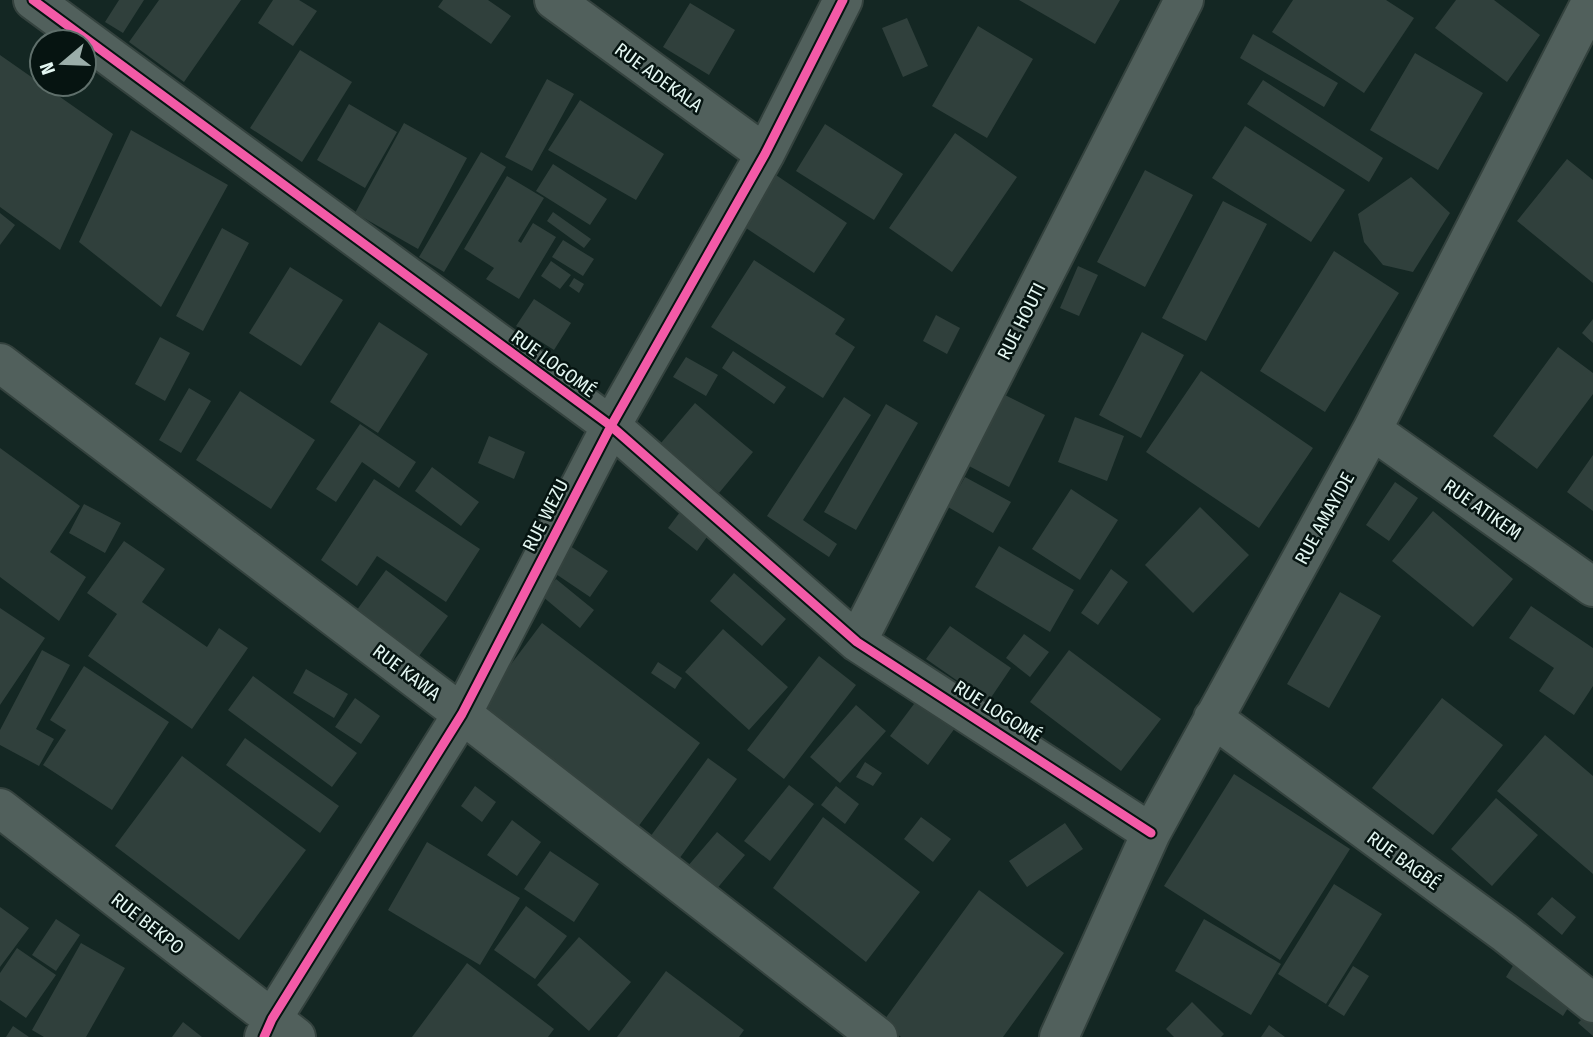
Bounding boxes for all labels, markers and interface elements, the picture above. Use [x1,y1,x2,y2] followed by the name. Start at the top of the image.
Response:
[28,28,98,98] north arrow
[610,38,707,117] street label: RUE ADEKALA
[35,59,60,78] text: N
[992,279,1051,364] street label: RUE HOUTI
[507,325,601,402] street label: RUE LOGOMÉ
[1290,468,1359,568] street label: RUE AMAYIDE
[1439,474,1526,545] street label: RUE ATIKEM
[518,475,573,555] street label: RUE WEZU
[368,639,445,705] street label: RUE KAWA
[950,675,1046,748] street label: RUE LOGOMÉ
[1363,826,1445,895] street label: RUE BAGBÉ
[107,888,189,959] street label: RUE BEKPO

